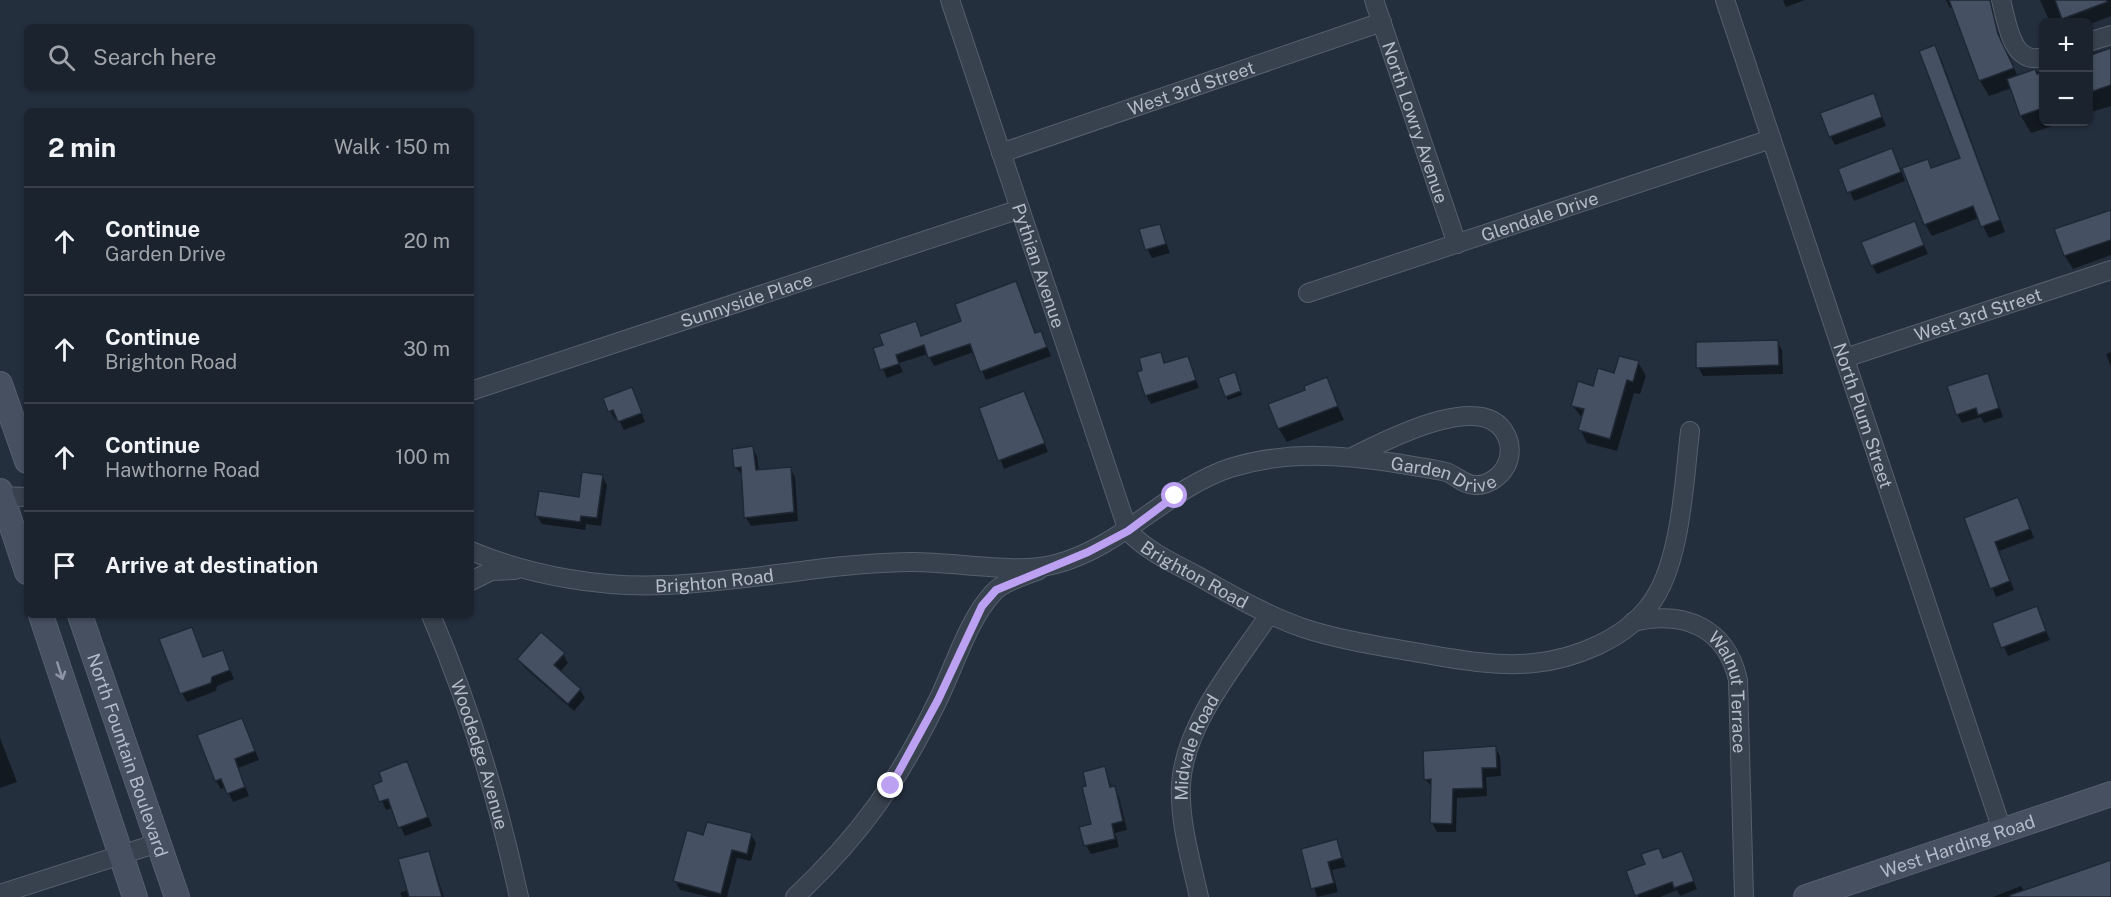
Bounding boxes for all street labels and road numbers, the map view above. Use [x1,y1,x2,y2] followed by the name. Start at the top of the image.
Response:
[1378,39,1453,206] street label: North Lowry Avenue
[1125,56,1257,119] street label: West 3rd Street
[1478,187,1601,245] street label: Glendale Drive
[1008,201,1070,330] street label: Pythian Avenue
[677,268,815,331] street label: Sunnyside Place
[1912,283,2044,345] street label: West 3rd Street
[1830,340,1898,491] street label: North Plum Street
[1390,452,1500,496] street label: Garden Drive
[1137,536,1252,612] street label: Brighton Road
[655,564,775,596] street label: Brighton Road
[1704,626,1751,754] street label: Walnut Terrace
[83,650,173,860] street label: North Fountain Boulevard
[447,677,513,831] street label: Woodedge Avenue
[1170,690,1223,801] street label: Midvale Road
[1878,810,2037,882] street label: West Harding Road

